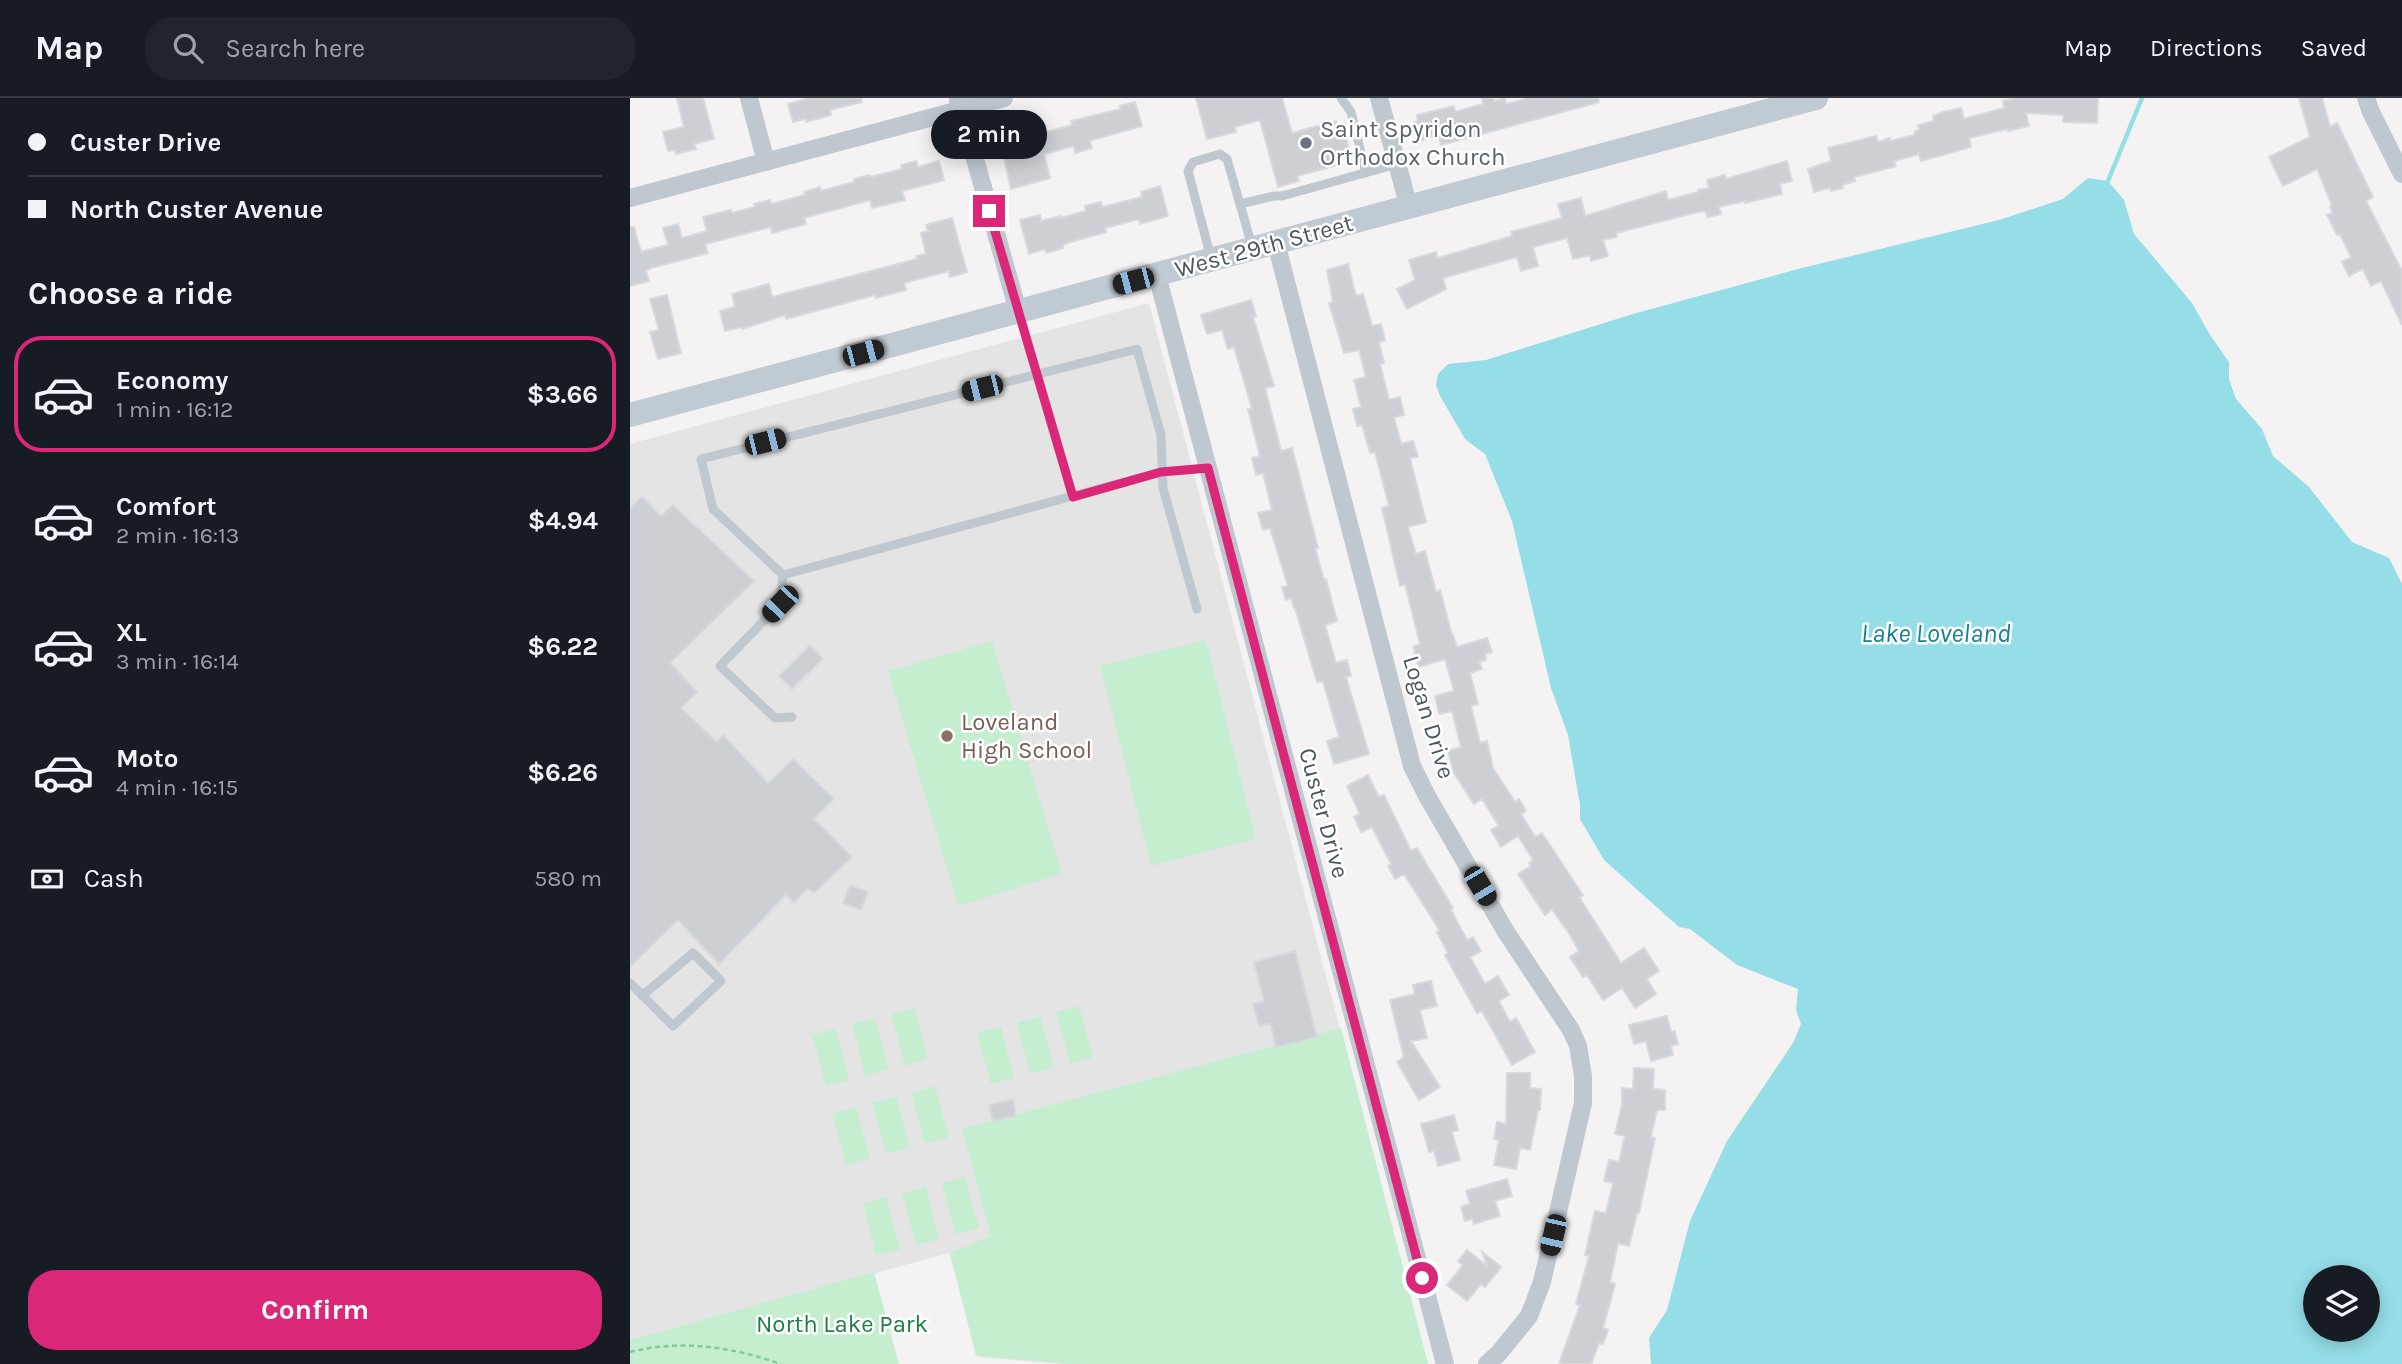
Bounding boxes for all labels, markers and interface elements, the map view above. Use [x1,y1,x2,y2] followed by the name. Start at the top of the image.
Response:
[145,17,635,80] search box
[35,29,103,67] text: Map
[169,29,207,67] icon: search
[225,33,365,64] text: Search here
[2064,34,2112,62] text: Map
[2150,34,2263,62] text: Directions
[2301,34,2367,62] text: Saved
[931,109,1047,158] callout: 2 min
[1320,115,1505,171] place label: Saint Spyridon Orthodox Church
[957,121,1021,148] text: 2 min
[70,127,221,158] text: Custer Drive
[1298,135,1314,151] marker: Saint Spyridon Orthodox Church
[70,194,323,225] text: North Custer Avenue
[973,195,1005,227] route end
[1172,209,1356,283] street label: West 29th Street
[1110,265,1157,297] car
[28,275,233,312] text: Choose a ride
[840,337,887,369] car
[32,363,95,426] icon: car
[116,365,228,396] text: Economy
[960,373,1005,403] car
[527,379,598,410] text: $3.66
[116,396,233,423] text: 1 min · 16:12
[743,427,788,457] car
[32,489,95,552] icon: car
[116,491,217,522] text: Comfort
[528,505,598,536] text: $4.94
[116,522,239,549] text: 2 min · 16:13
[758,582,803,626] car
[32,615,95,678] icon: car
[116,617,147,648] text: XL
[1861,618,2011,649] water label: Lake Loveland
[527,631,598,662] text: $6.22
[116,648,239,675] text: 3 min · 16:14
[1397,652,1461,782] street label: Logan Drive
[961,708,1092,764] place label: Loveland High School
[939,728,955,744] marker: Loveland High School
[32,741,95,804] icon: car
[116,743,178,774] text: Moto
[1293,745,1355,881] street label: Custer Drive
[527,757,598,788] text: $6.26
[116,774,238,801] text: 4 min · 16:15
[28,860,66,898] icon: cash
[84,863,144,894] text: Cash
[1461,863,1500,909] car
[534,865,602,892] text: 580 m
[1539,1212,1568,1258] car
[1406,1262,1438,1294] route start
[2303,1265,2380,1342] map controls
[2303,1265,2380,1342] button: layers
[28,1270,602,1350] button: Confirm
[756,1310,928,1338] park label: North Lake Park

